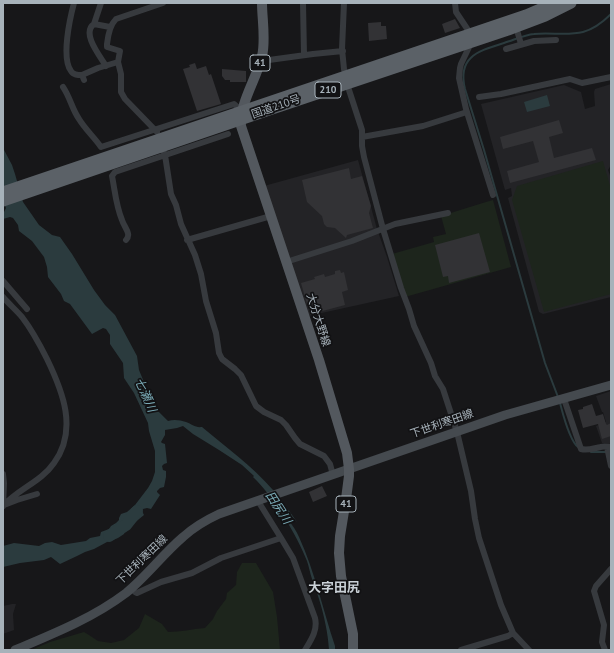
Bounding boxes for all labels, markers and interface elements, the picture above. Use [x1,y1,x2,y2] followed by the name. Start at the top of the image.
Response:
[250,55,270,71] road number: 41
[315,82,341,98] road number: 210
[250,92,302,122] street label: 国道210号
[303,292,333,348] street label: 大分大野線
[131,376,159,414] water label: 七瀬川
[409,407,475,441] street label: 下世利寒田線
[262,489,294,527] water label: 田尻川
[336,496,356,512] road number: 41
[114,532,170,588] street label: 下世利寒田線
[308,580,360,596] district label: 大字田尻

